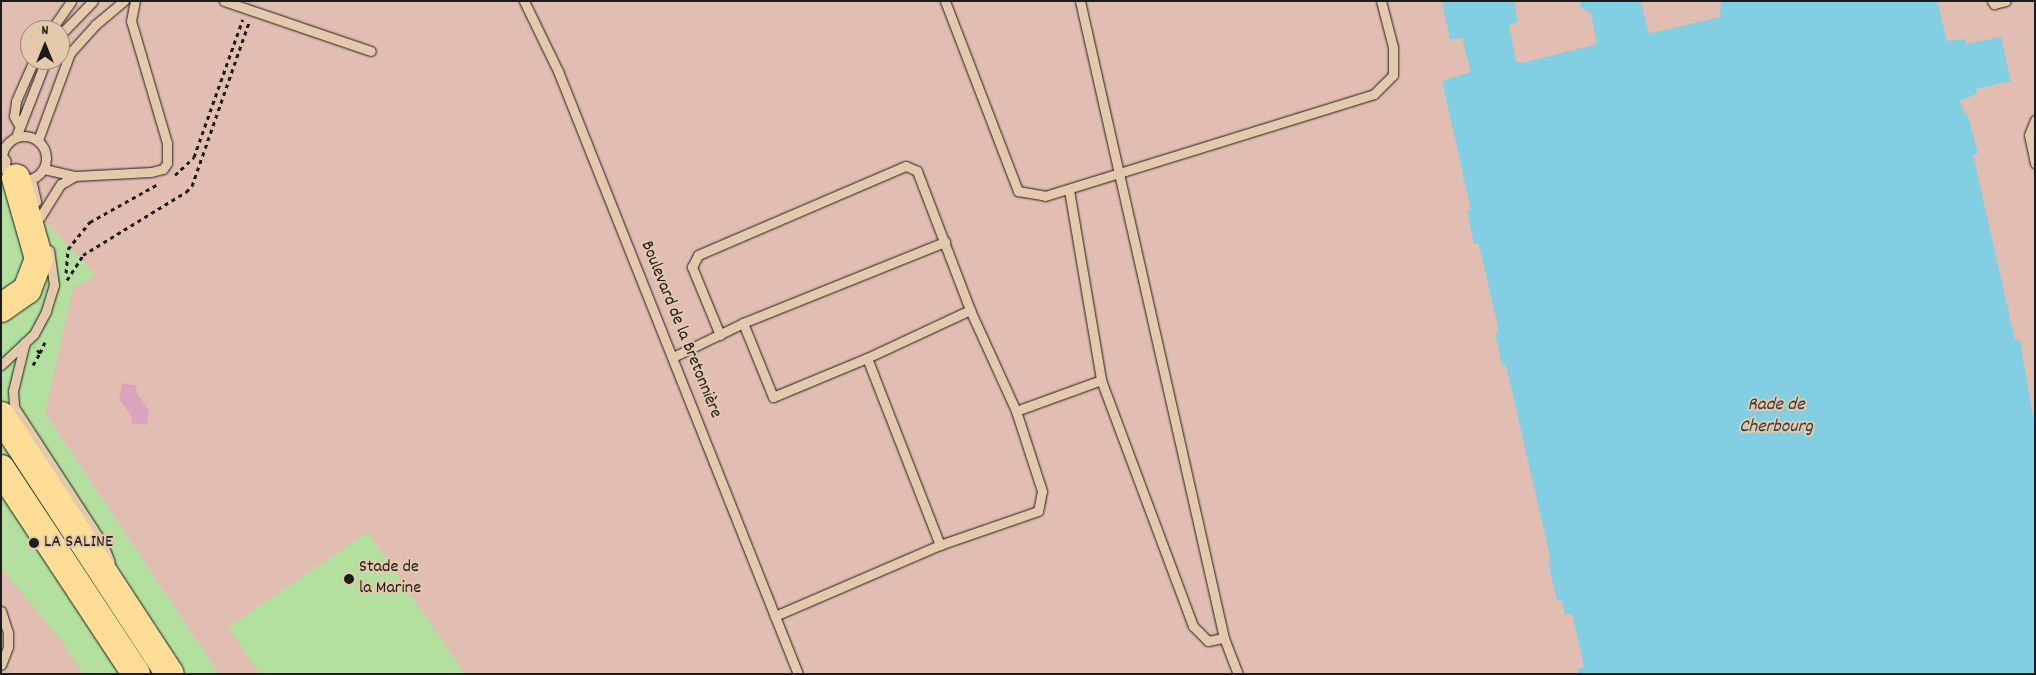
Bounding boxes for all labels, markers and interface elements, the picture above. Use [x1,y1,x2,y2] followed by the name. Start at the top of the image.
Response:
[20,20,70,70] north arrow
[42,21,48,41] text: N
[635,238,725,422] street label: Boulevard de la Bretonnière
[1739,395,1813,439] water label: Rade de Cherbourg
[44,532,113,554] place label: LA SALINE
[28,537,40,549] marker: LA SALINE
[359,558,421,600] place label: Stade de la Marine
[343,573,355,585] marker: Stade de la Marine

